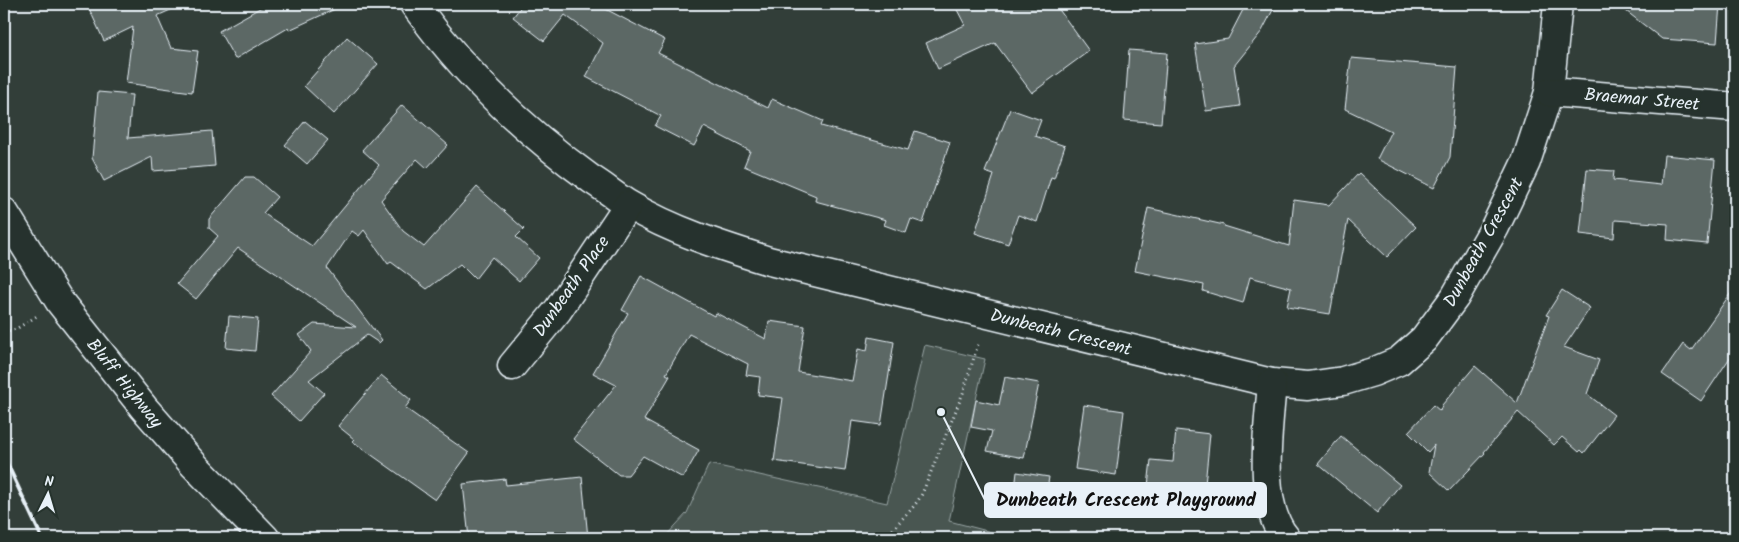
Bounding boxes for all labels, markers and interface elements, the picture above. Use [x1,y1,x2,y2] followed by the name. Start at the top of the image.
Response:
[1583,81,1702,120] street label: Braemar Street
[1437,171,1533,313] street label: Dunbeath Crescent
[526,230,618,344] street label: Dunbeath Place
[987,302,1135,365] street label: Dunbeath Crescent
[78,333,170,436] street label: Bluff Highway
[22,470,72,520] north arrow
[44,471,55,493] text: N
[985,483,1266,517] callout: Dunbeath Crescent Playground
[996,486,1257,516] text: Dunbeath Crescent Playground

